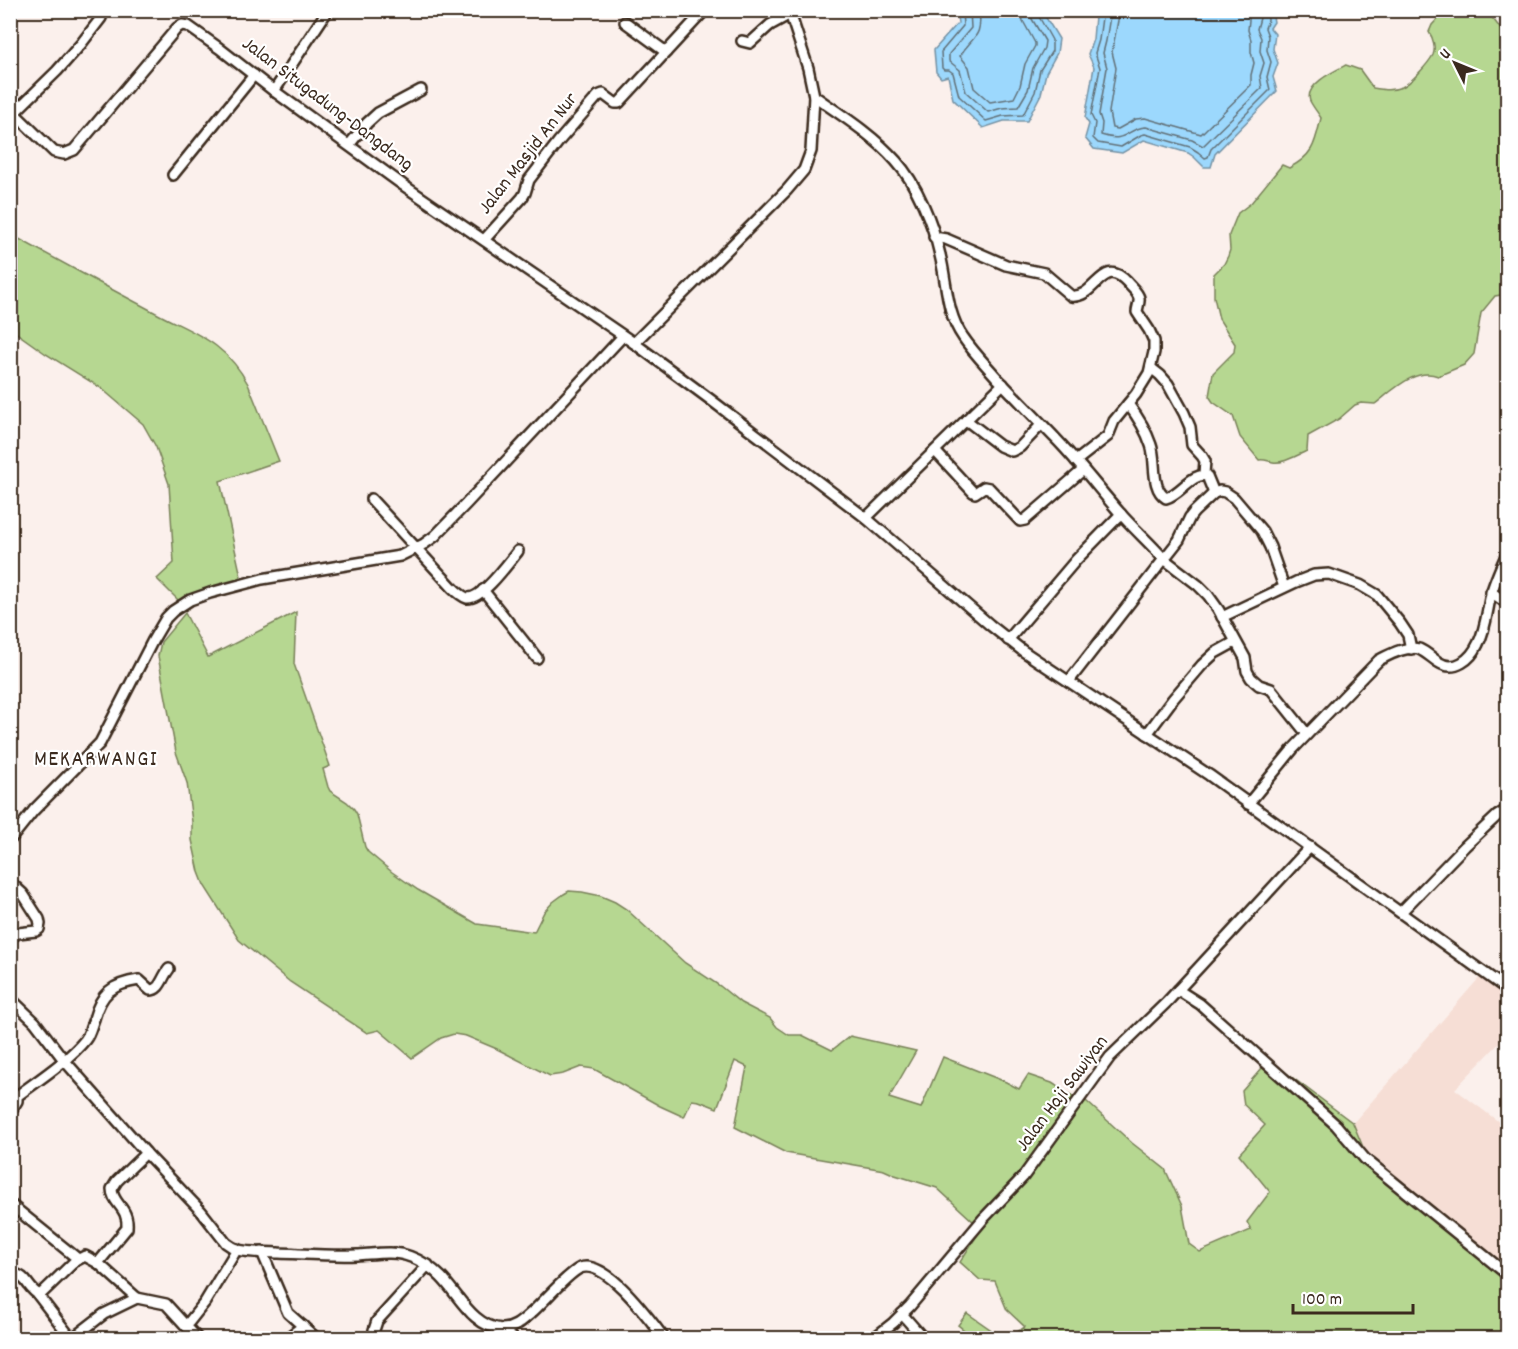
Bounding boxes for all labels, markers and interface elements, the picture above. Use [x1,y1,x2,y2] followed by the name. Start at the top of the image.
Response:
[235,31,419,179] street label: Jalan Situgadung-Dangdang
[1425,33,1485,93] north arrow
[1435,44,1457,65] text: U
[473,87,586,221] street label: Jalan Masjid An Nur
[34,745,158,776] district label: MEKARWANGI
[1010,1030,1116,1158] street label: Jalan Haji Sawiyan
[1293,1277,1413,1315] scale bar
[1302,1288,1342,1313] text: 100 m

